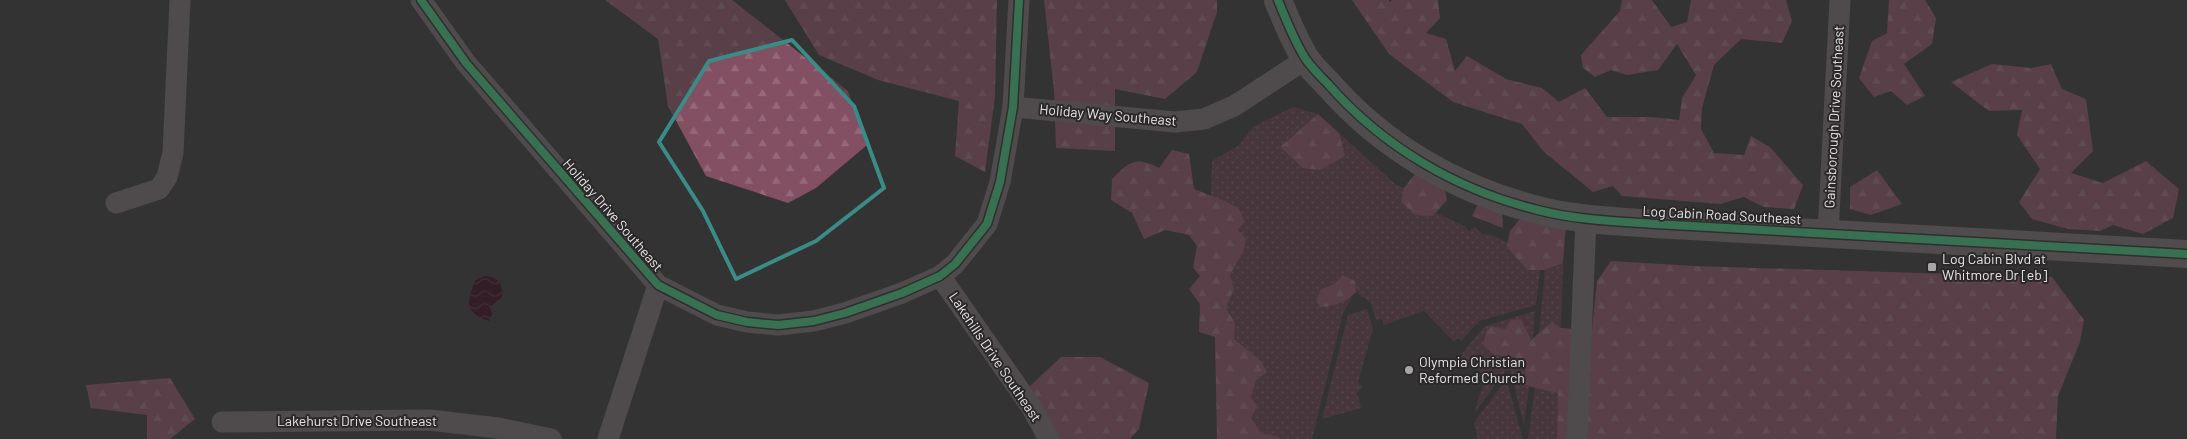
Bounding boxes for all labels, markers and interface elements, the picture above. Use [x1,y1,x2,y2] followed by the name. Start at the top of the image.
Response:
[1820,25,1847,209] street label: Gainsborough Drive Southeast
[1039,100,1177,129] street label: Holiday Way Southeast
[560,155,667,274] street label: Holiday Drive Southeast
[1642,202,1802,227] street label: Log Cabin Road Southeast
[1942,250,2047,283] place label: Log Cabin Blvd at Whitmore Dr [eb]
[1926,261,1938,273] marker: Log Cabin Blvd at Whitmore Dr [eb]
[946,289,1045,425] street label: Lakehills Drive Southeast
[1419,353,1525,386] place label: Olympia Christian Reformed Church
[1403,364,1415,376] marker: Olympia Christian Reformed Church
[277,412,437,429] street label: Lakehurst Drive Southeast

